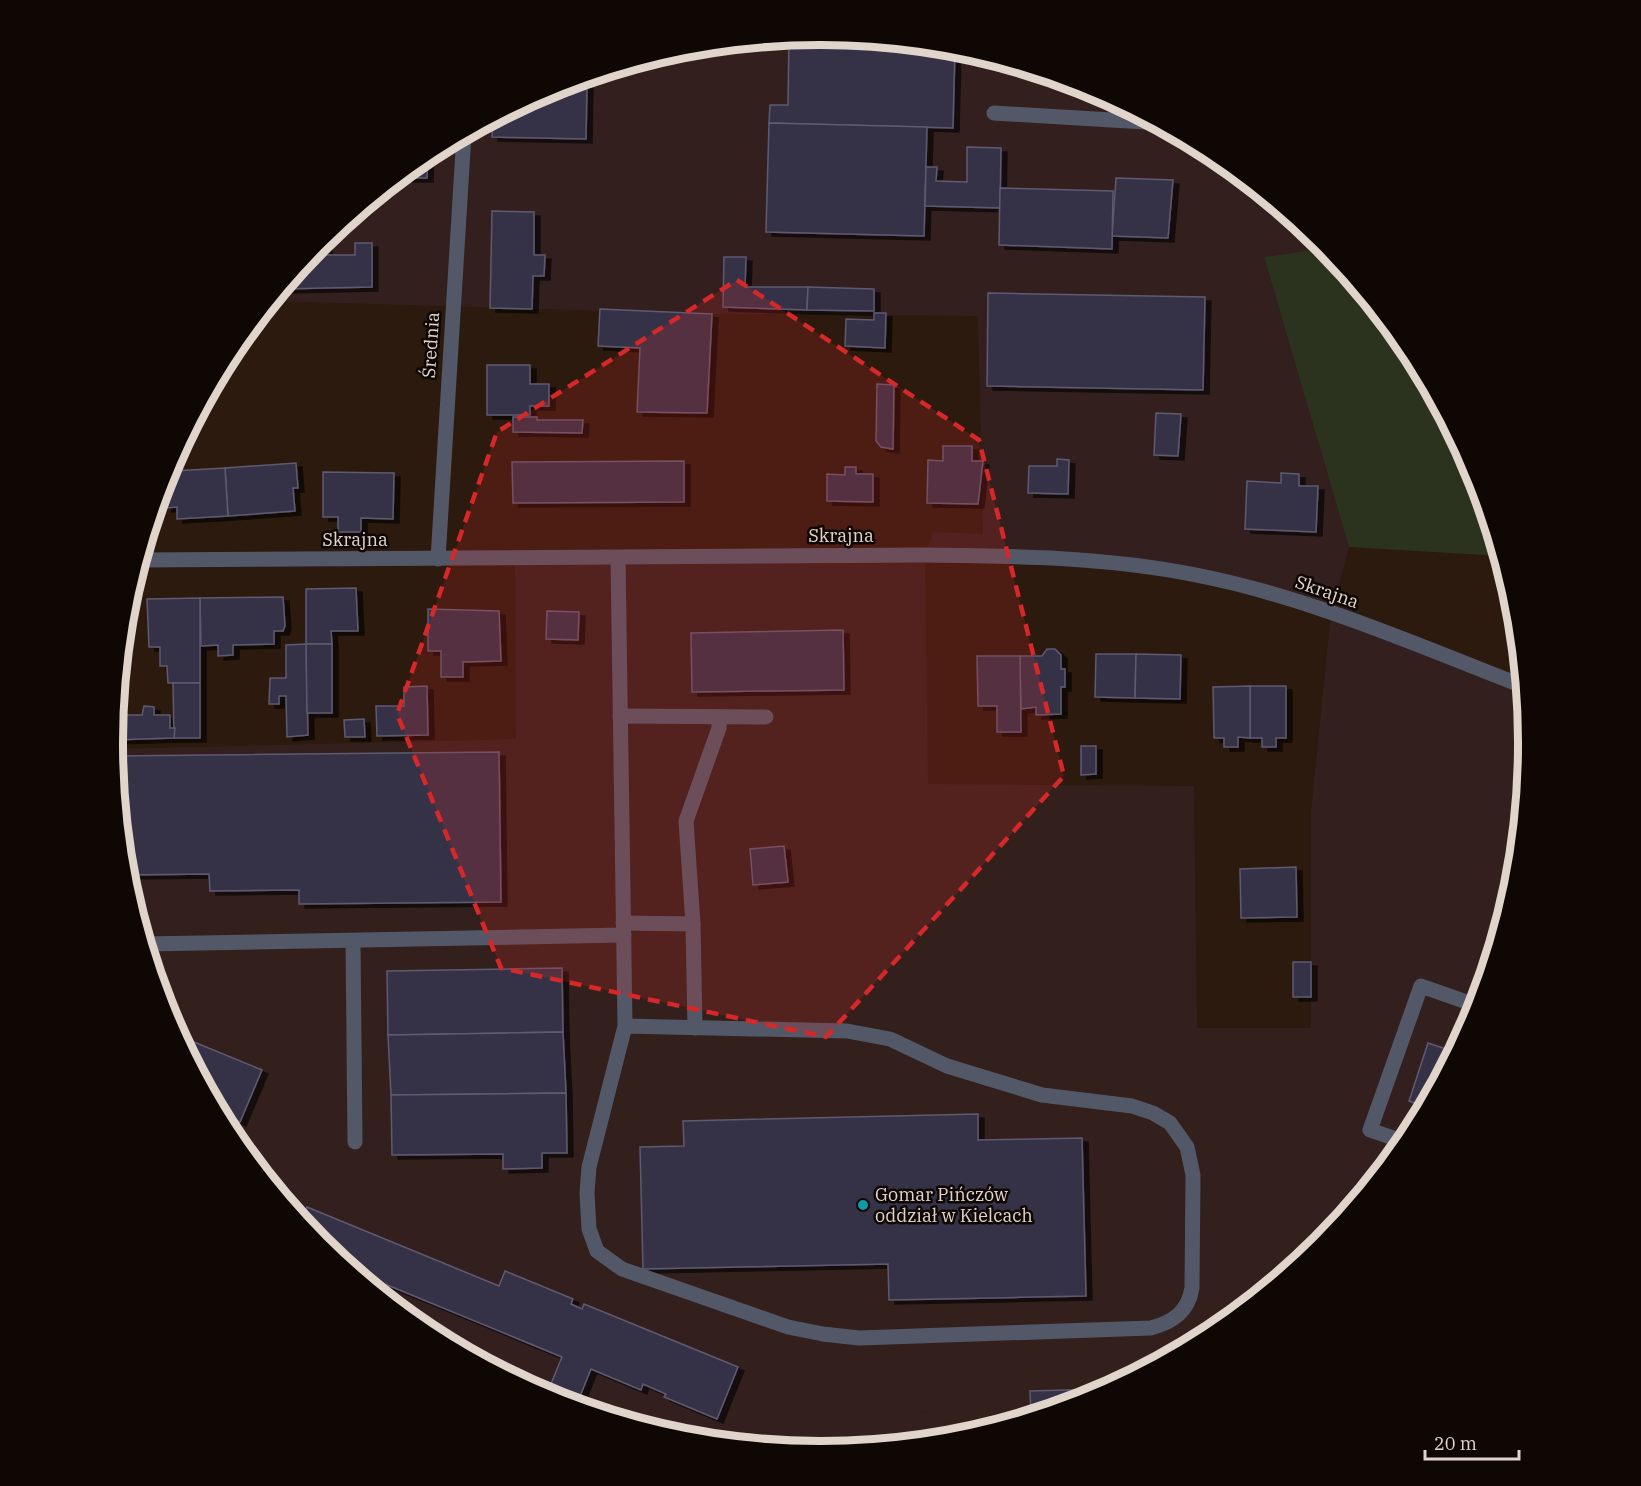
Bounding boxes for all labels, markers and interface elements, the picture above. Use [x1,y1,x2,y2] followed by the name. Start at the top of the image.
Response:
[417,311,444,379] street label: Średnia
[808,524,874,547] street label: Skrajna
[322,528,388,551] street label: Skrajna
[1292,570,1362,613] street label: Skrajna
[875,1183,1033,1227] place label: Gomar Pińczów oddział w Kielcach
[856,1198,870,1212] marker: Gomar Pińczów oddział w Kielcach
[1425,1423,1520,1461] scale bar
[1434,1432,1477,1455] text: 20 m

